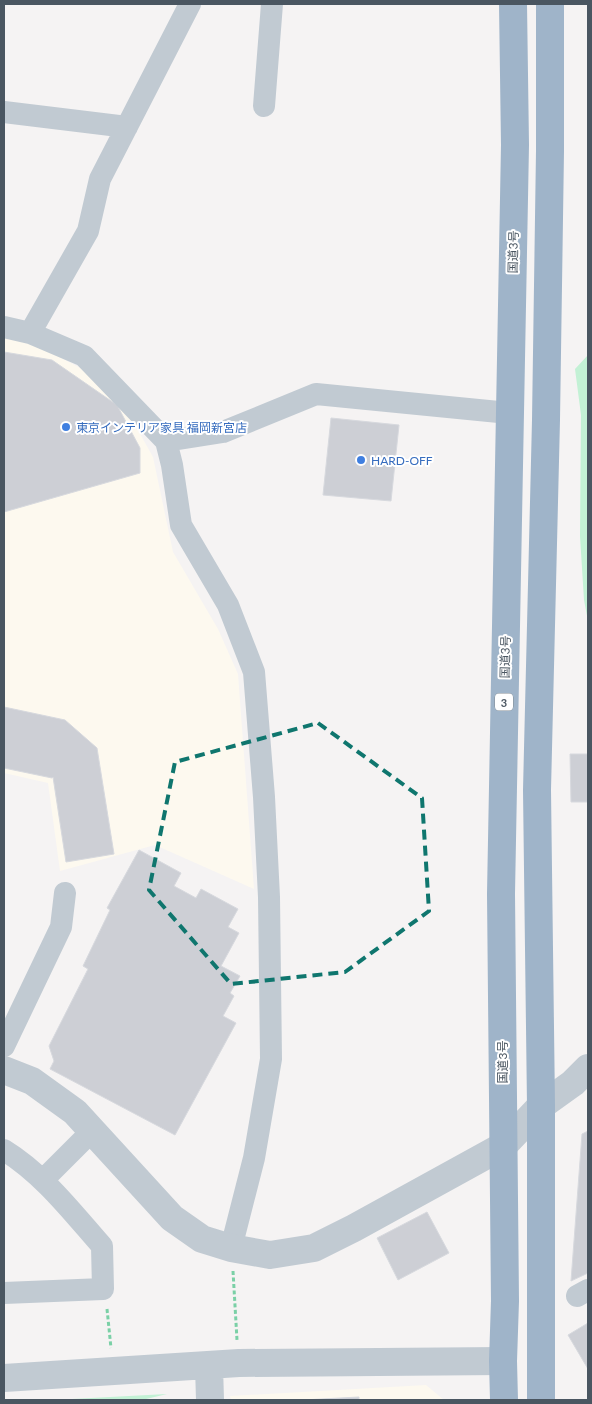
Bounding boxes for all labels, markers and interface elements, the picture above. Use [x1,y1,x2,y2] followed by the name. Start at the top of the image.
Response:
[505,230,521,274] street label: 国道3号
[76,420,247,435] place label: 東京インテリア家具 福岡新宮店
[60,421,72,433] marker: 東京インテリア家具 福岡新宮店
[371,453,433,468] place label: HARD-OFF
[355,454,367,466] marker: HARD-OFF
[497,635,513,679] street label: 国道3号
[495,694,513,710] road number: 3
[495,1041,510,1083] street label: 国道3号

